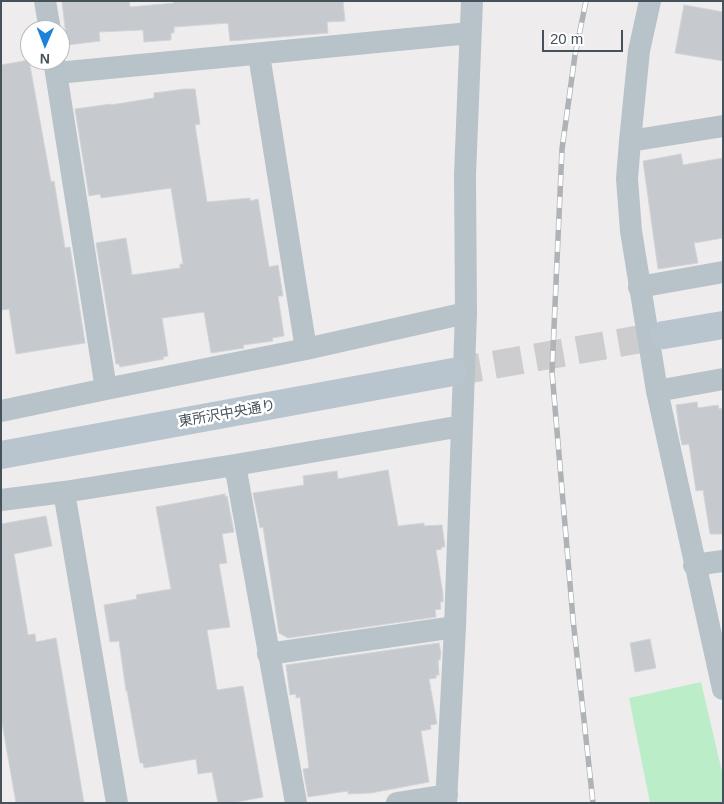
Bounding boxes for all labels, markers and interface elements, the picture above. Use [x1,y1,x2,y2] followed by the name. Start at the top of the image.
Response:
[20,20,70,70] north arrow
[544,20,625,52] scale bar
[550,30,583,47] text: 20 m
[40,51,50,67] text: N
[177,397,277,431] street label: 東所沢中央通り

